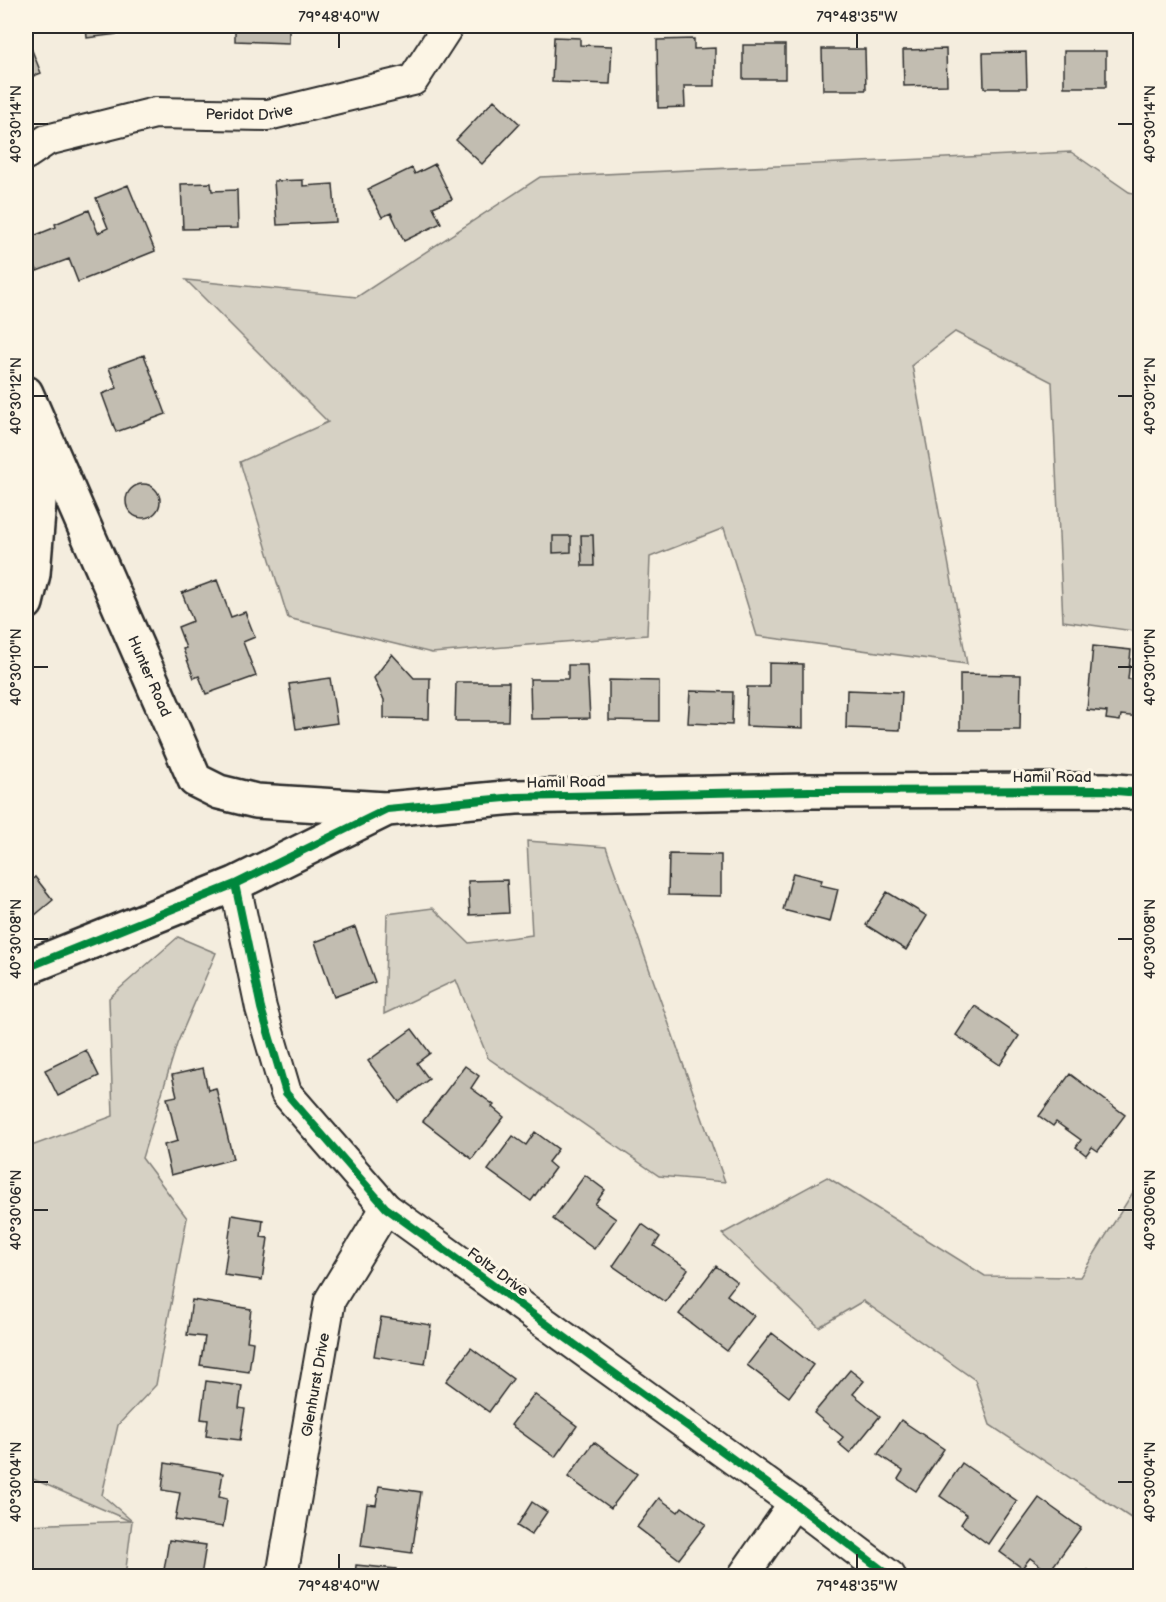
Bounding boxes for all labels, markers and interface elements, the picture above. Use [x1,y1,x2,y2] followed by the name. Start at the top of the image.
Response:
[298,8,380,27] text: 79°48'40"W
[816,8,898,27] text: 79°48'35"W
[7,85,26,163] text: 40°30'14"N
[1141,85,1160,163] text: 40°30'14"N
[205,100,295,125] street label: Peridot Drive
[7,357,26,435] text: 40°30'12"N
[1141,357,1160,435] text: 40°30'12"N
[7,628,26,706] text: 40°30'10"N
[1141,628,1160,706] text: 40°30'10"N
[123,633,175,720] street label: Hunter Road
[1012,768,1092,787] street label: Hamil Road
[526,772,606,793] street label: Hamil Road
[7,899,26,979] text: 40°30'08"N
[1141,899,1160,979] text: 40°30'08"N
[7,1169,26,1251] text: 40°30'06"N
[1141,1169,1160,1251] text: 40°30'06"N
[463,1244,532,1301] street label: Foltz Drive
[297,1331,334,1438] street label: Glenhurst Drive
[7,1441,26,1523] text: 40°30'04"N
[1141,1441,1160,1523] text: 40°30'04"N
[298,1577,380,1596] text: 79°48'40"W
[816,1577,898,1596] text: 79°48'35"W

